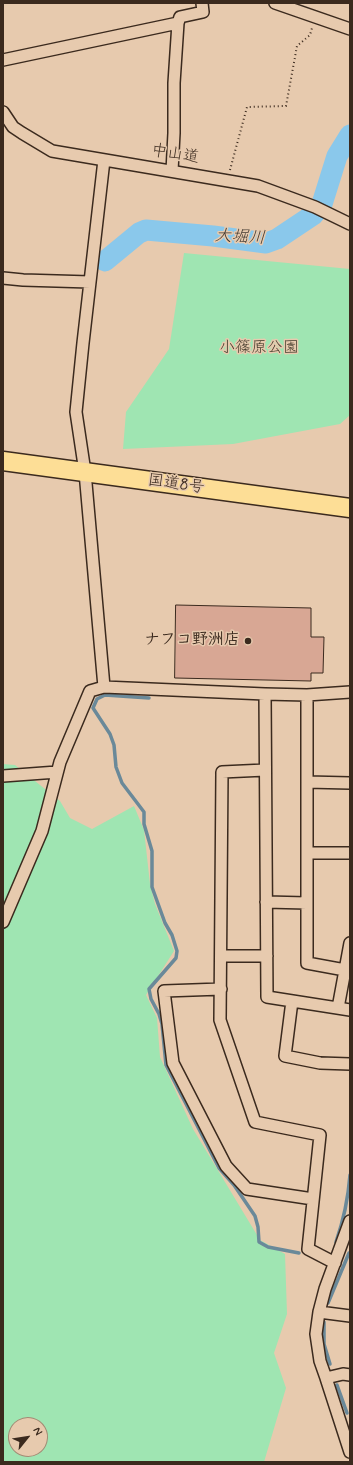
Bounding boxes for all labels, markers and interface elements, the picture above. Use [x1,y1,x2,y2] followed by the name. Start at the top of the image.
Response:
[150,142,200,168] street label: 中山道
[214,226,266,250] water label: 大堀川
[219,339,299,359] park label: 小篠原公園
[146,472,206,498] street label: 国道8号
[144,631,240,651] place label: ナフコ野洲店
[243,636,253,646] marker: ナフコ野洲店
[8,1417,48,1457] north arrow
[30,1425,45,1438] text: N

